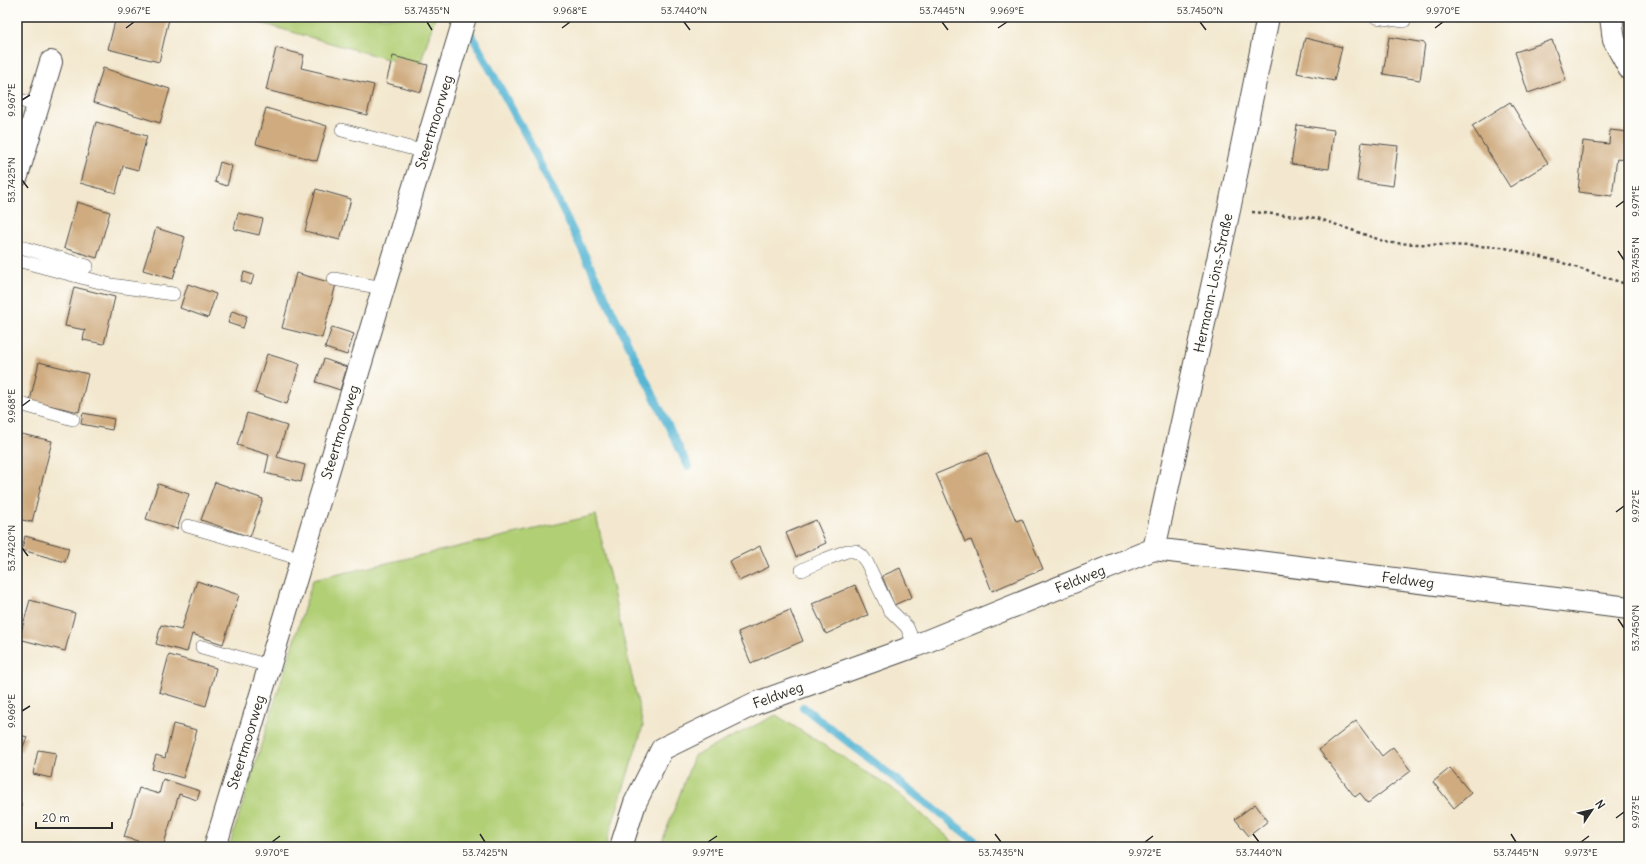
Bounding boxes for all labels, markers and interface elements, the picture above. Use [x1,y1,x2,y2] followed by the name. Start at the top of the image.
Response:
[117,4,151,17] text: 9.967°E
[404,4,450,17] text: 53.7435°N
[553,4,587,17] text: 9.968°E
[661,4,707,17] text: 53.7440°N
[919,4,965,17] text: 53.7445°N
[990,4,1024,17] text: 9.969°E
[1177,4,1223,17] text: 53.7450°N
[1426,4,1460,17] text: 9.970°E
[411,73,457,171] street label: Steertmoorweg
[5,83,18,117] text: 9.967°E
[5,157,18,203] text: 53.7425°N
[1629,185,1642,217] text: 9.971°E
[1189,212,1237,354] street label: Hermann-Löns-Straße
[1629,237,1642,283] text: 53.7455°N
[317,383,363,481] street label: Steertmoorweg
[5,389,18,423] text: 9.968°E
[1629,489,1642,522] text: 9.972°E
[5,525,18,571] text: 53.7420°N
[1052,561,1108,597] street label: Feldweg
[1381,568,1435,592] street label: Feldweg
[1629,605,1642,651] text: 53.7450°N
[750,678,806,712] street label: Feldweg
[223,693,269,791] street label: Steertmoorweg
[5,694,18,728] text: 9.969°E
[1572,790,1612,830] north arrow
[1629,795,1642,829] text: 9.973°E
[1592,797,1608,811] text: N
[36,804,112,830] scale bar
[42,810,70,825] text: 20 m
[255,846,289,859] text: 9.970°E
[462,846,508,859] text: 53.7425°N
[692,846,724,859] text: 9.971°E
[978,846,1024,859] text: 53.7435°N
[1129,846,1162,859] text: 9.972°E
[1236,846,1282,859] text: 53.7440°N
[1493,846,1539,859] text: 53.7445°N
[1564,846,1598,859] text: 9.973°E

